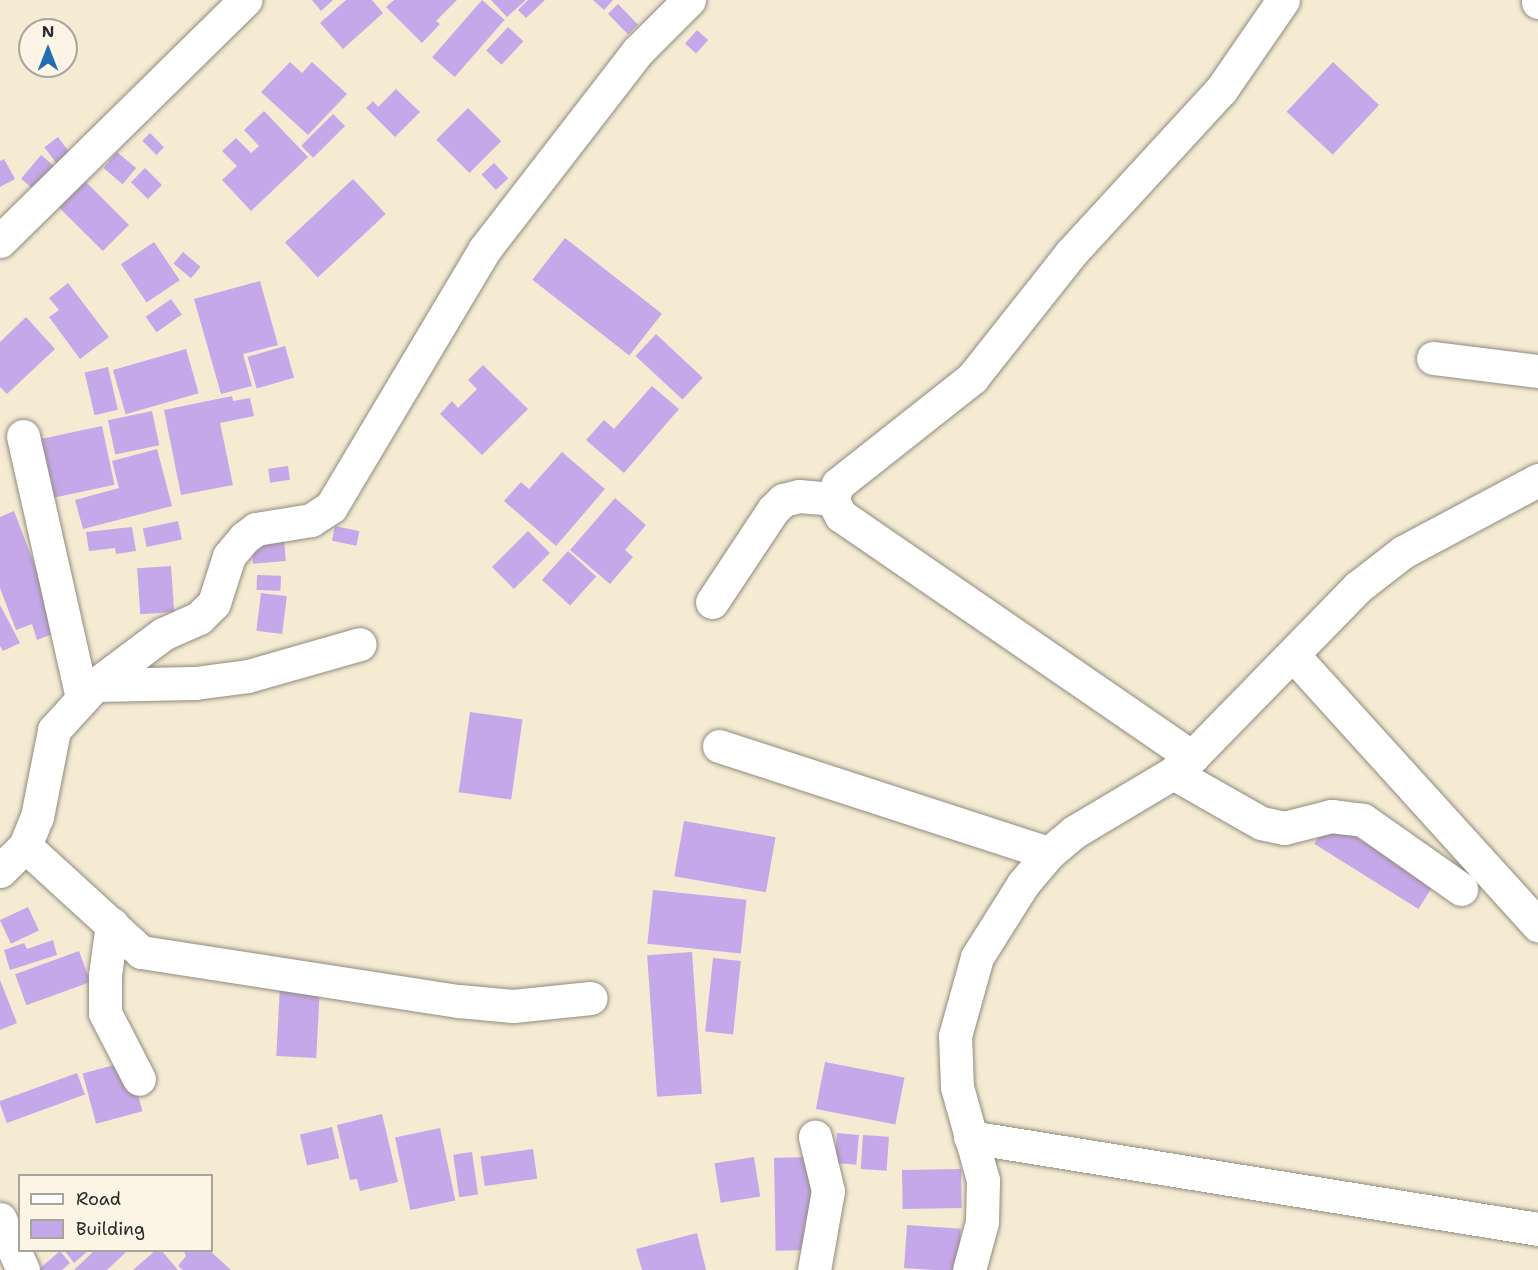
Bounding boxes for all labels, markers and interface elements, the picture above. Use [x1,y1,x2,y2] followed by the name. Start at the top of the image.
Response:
[18,18,78,78] north arrow
[42,21,54,42] text: N
[18,1174,213,1252] legend
[76,1187,121,1211] text: Road
[76,1217,145,1241] text: Building

